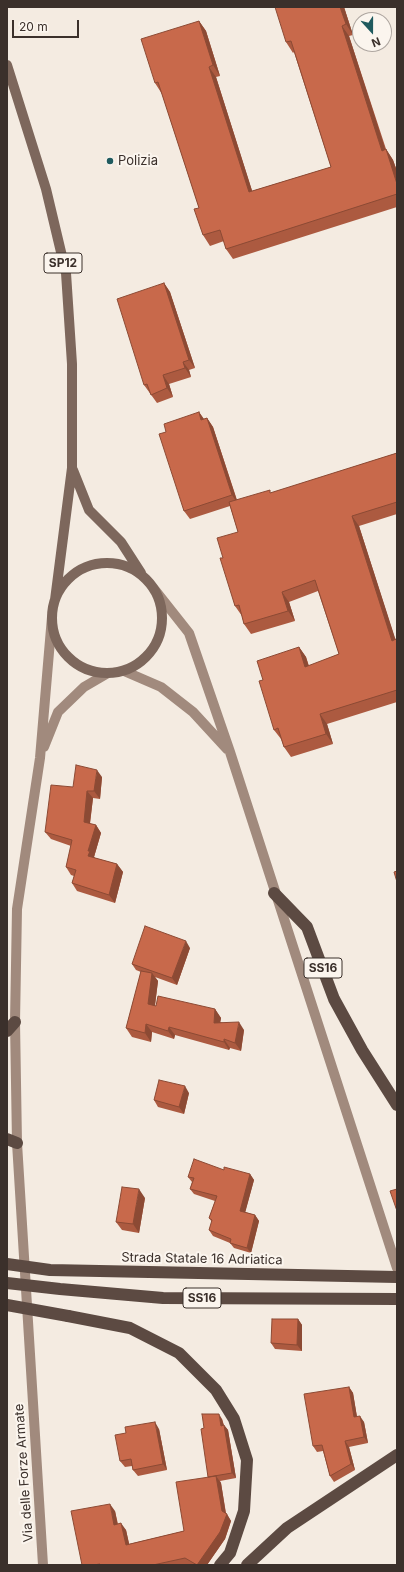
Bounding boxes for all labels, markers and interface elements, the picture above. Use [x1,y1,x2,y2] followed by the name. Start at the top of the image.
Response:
[14,12,81,38] scale bar
[352,12,392,52] north arrow
[19,19,48,34] text: 20 m
[370,34,382,50] text: N
[118,153,158,169] place label: Polizia
[105,156,115,166] marker: Polizia
[44,253,82,273] road number: SP12
[304,958,342,978] road number: SS16
[121,1250,283,1268] street label: Strada Statale 16 Adriatica
[183,1288,221,1308] road number: SS16
[11,1403,37,1543] street label: Via delle Forze Armate

